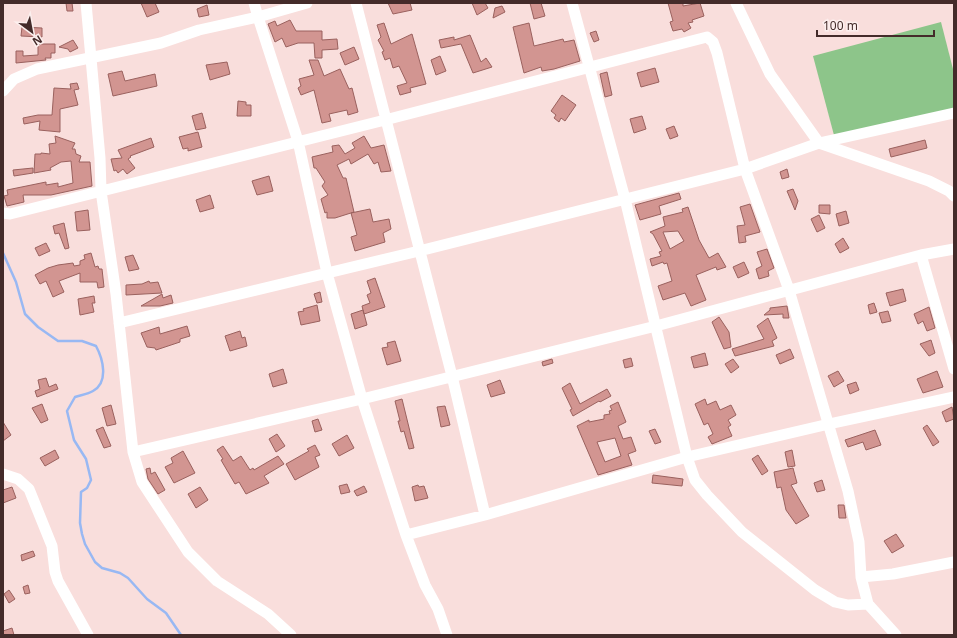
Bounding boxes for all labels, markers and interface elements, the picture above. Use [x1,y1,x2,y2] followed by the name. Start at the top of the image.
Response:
[12,12,52,52] north arrow
[817,12,934,38] scale bar
[823,17,858,34] text: 100 m
[30,32,45,50] text: N

